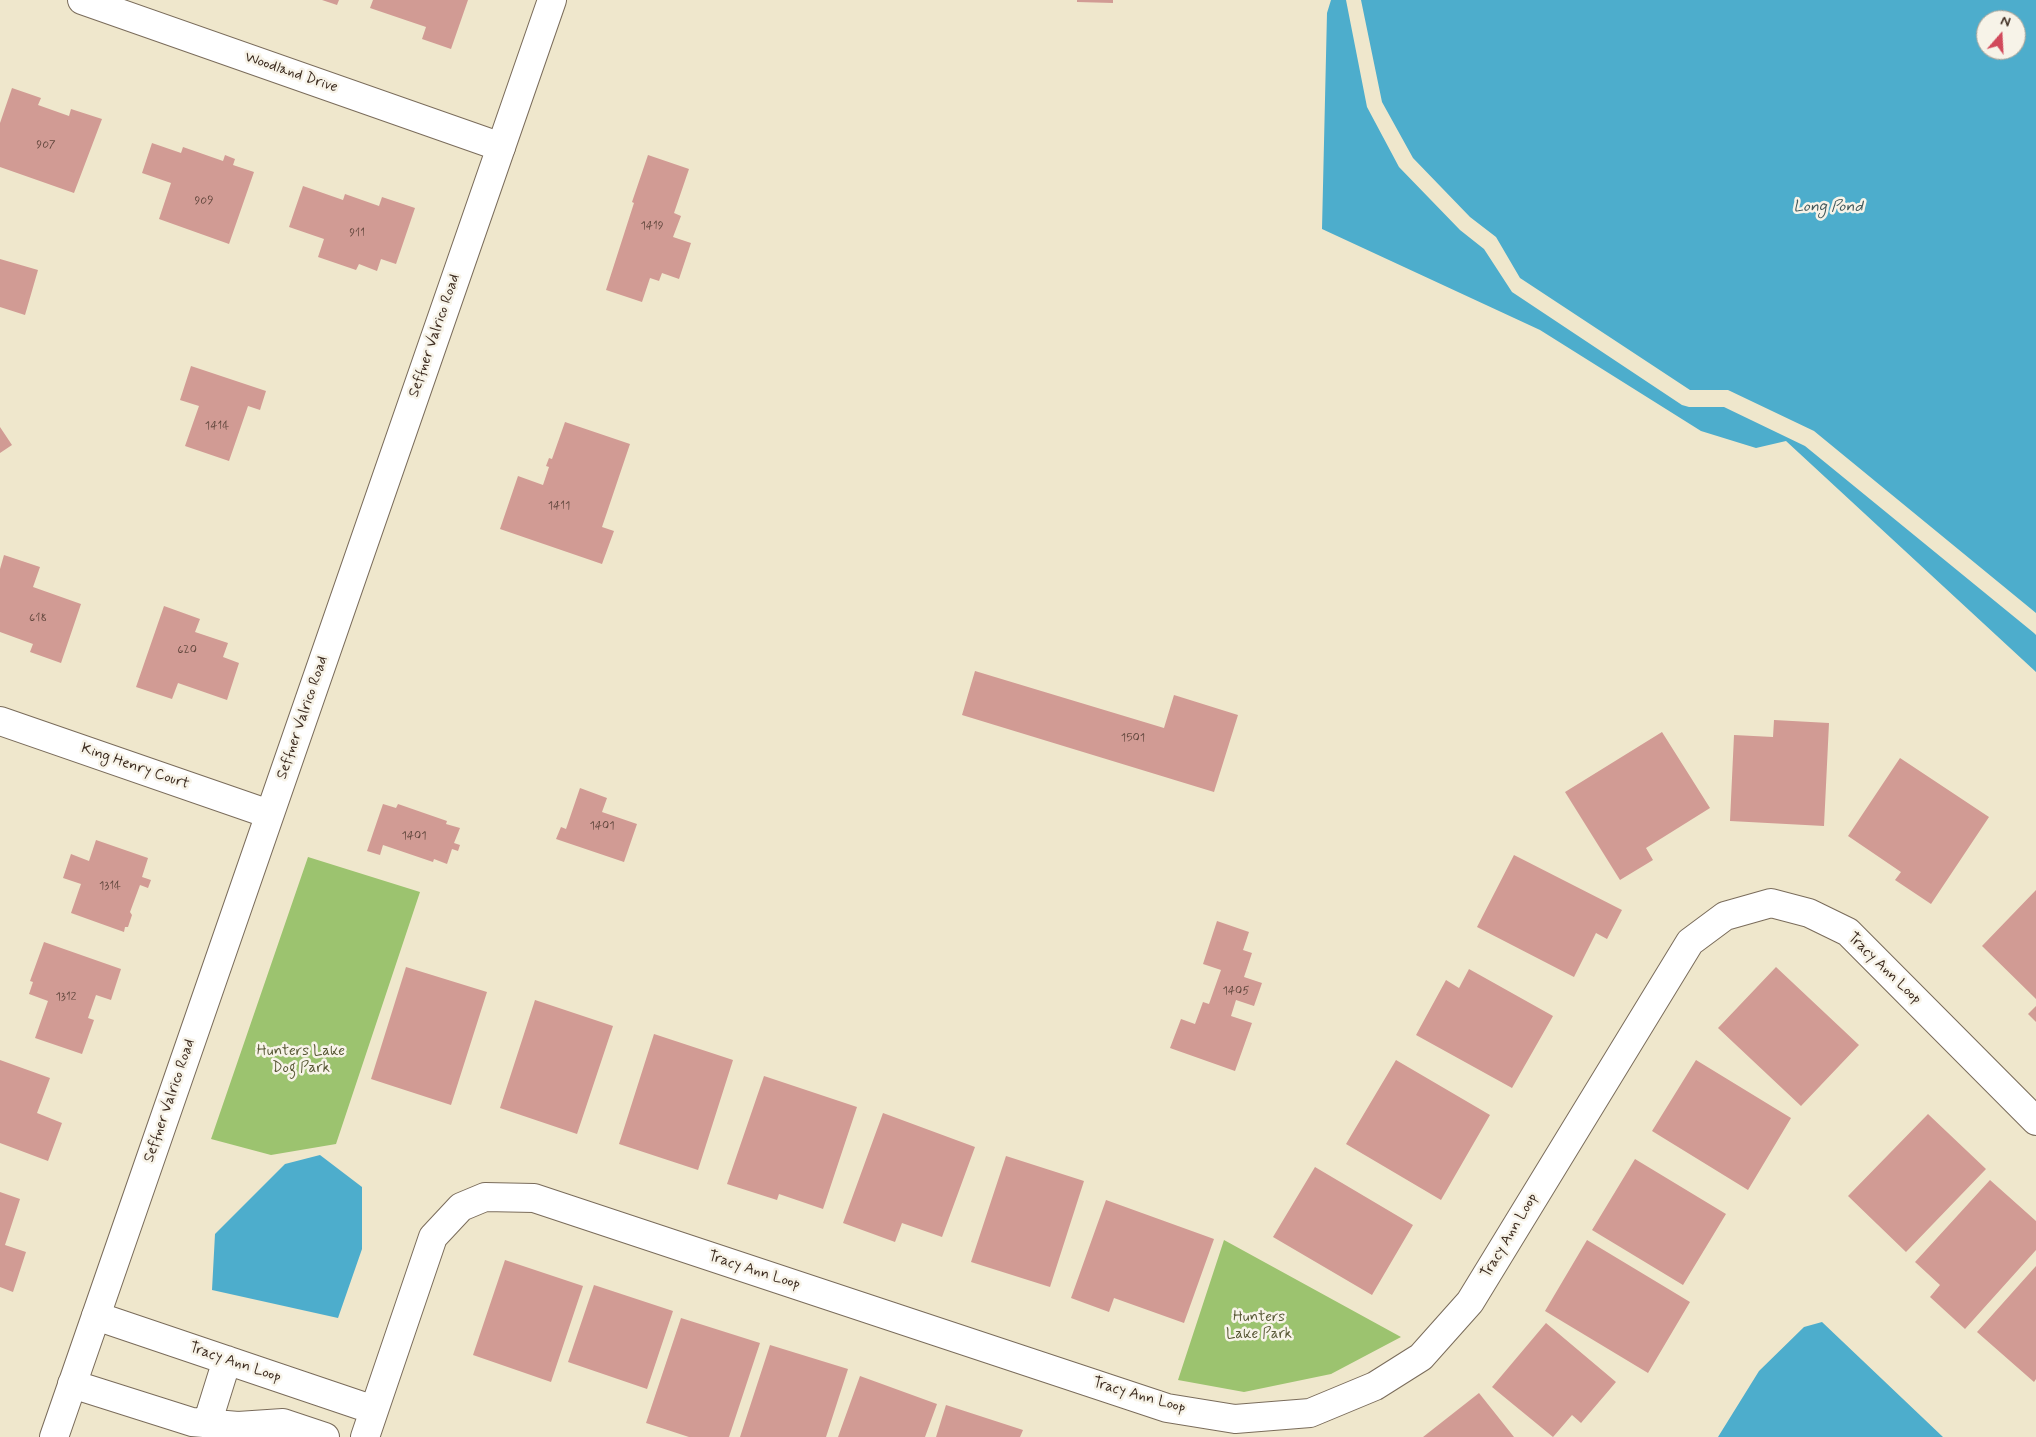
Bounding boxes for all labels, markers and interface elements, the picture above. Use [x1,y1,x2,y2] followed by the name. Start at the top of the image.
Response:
[1976,10,2026,60] north arrow
[1998,12,2013,32] text: N
[242,49,340,97] street label: Woodland Drive
[36,138,56,152] house number: 907
[194,194,214,208] house number: 909
[1793,198,1863,218] water label: Long Pond
[640,219,664,233] house number: 1419
[349,226,365,240] house number: 911
[405,272,465,400] street label: Seffner Valrico Road
[205,419,229,433] house number: 1414
[548,499,570,513] house number: 1411
[29,611,47,625] house number: 618
[177,643,197,657] house number: 620
[273,654,333,782] street label: Seffner Valrico Road
[1121,731,1145,745] house number: 1501
[79,740,191,794] street label: King Henry Court
[589,819,615,833] house number: 1401
[401,829,427,843] house number: 1401
[99,879,121,893] house number: 1314
[1843,929,1925,1009] street label: Tracy Ann Loop
[1222,984,1250,998] house number: 1405
[56,990,76,1004] house number: 1312
[140,1037,200,1165] street label: Seffner Valrico Road
[257,1043,345,1078] park label: Hunters Lake Dog Park
[1478,1190,1542,1282] street label: Tracy Ann Loop
[706,1248,802,1294] street label: Tracy Ann Loop
[1226,1309,1292,1344] park label: Hunters Lake Park
[187,1339,283,1387] street label: Tracy Ann Loop
[1091,1374,1187,1418] street label: Tracy Ann Loop

